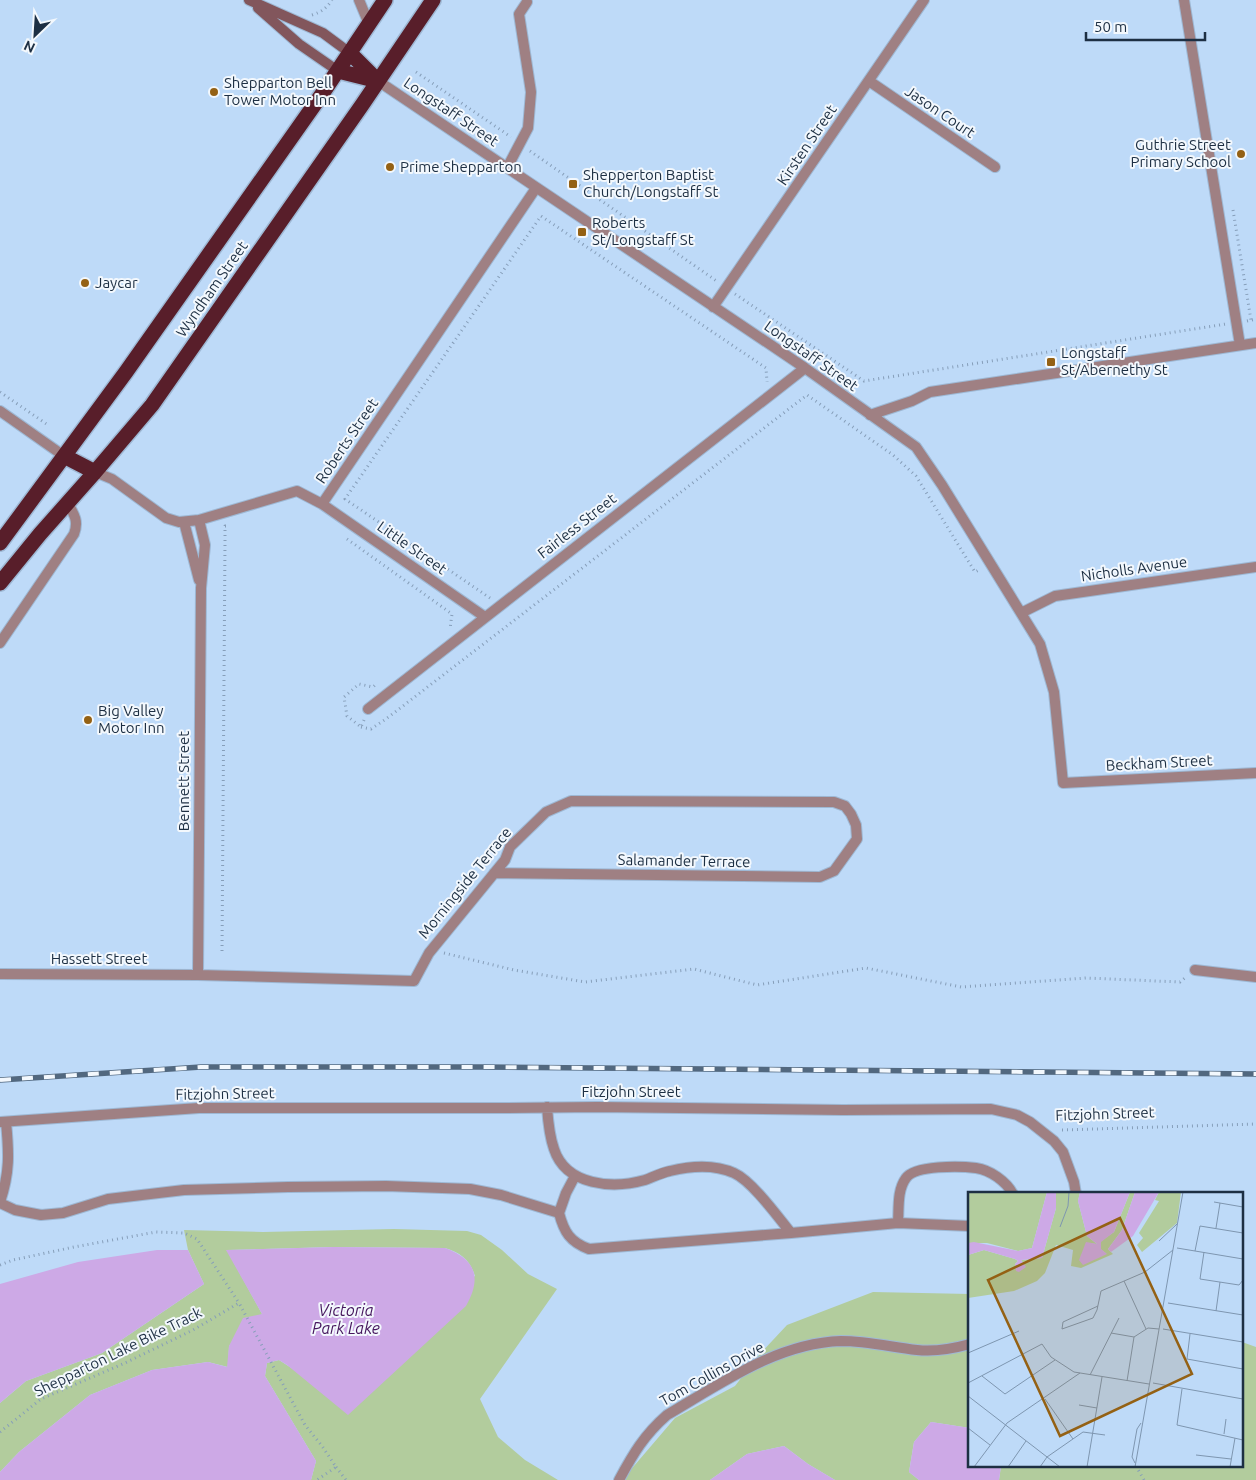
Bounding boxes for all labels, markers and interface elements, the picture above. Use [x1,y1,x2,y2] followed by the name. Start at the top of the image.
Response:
[10,10,60,60] north arrow
[1086,10,1205,42] scale bar
[1094,18,1127,35] text: 50 m
[21,37,38,56] text: N
[224,74,336,108] place label: Shepparton Bell Tower Motor Inn
[401,74,502,150] street label: Longstaff Street
[902,82,978,141] street label: Jason Court
[208,86,220,98] marker: Shepparton Bell Tower Motor Inn
[773,101,840,188] street label: Kirsten Street
[1130,136,1231,170] place label: Guthrie Street Primary School
[1235,148,1247,160] marker: Guthrie Street Primary School
[400,158,522,175] place label: Prime Shepparton
[384,161,396,173] marker: Prime Shepparton
[583,166,718,200] place label: Shepperton Baptist Church/Longstaff St
[567,178,579,190] marker: Shepperton Baptist Church/Longstaff St
[592,214,694,248] place label: Roberts St/Longstaff St
[576,226,588,238] marker: Roberts St/Longstaff St
[172,237,251,340] street label: Wyndham Street
[95,274,138,291] place label: Jaycar
[79,277,91,289] marker: Jaycar
[761,317,861,394] street label: Longstaff Street
[1061,344,1168,378] place label: Longstaff St/Abernethy St
[1045,356,1057,368] marker: Longstaff St/Abernethy St
[312,395,381,486] street label: Roberts Street
[534,490,619,562] street label: Fairless Street
[374,518,450,578] street label: Little Street
[1080,553,1188,584] street label: Nicholls Avenue
[98,702,165,736] place label: Big Valley Motor Inn
[82,714,94,726] marker: Big Valley Motor Inn
[175,731,192,831] street label: Bennett Street
[1105,751,1213,774] street label: Beckham Street
[415,824,515,942] street label: Morningside Terrace
[617,851,751,870] street label: Salamander Terrace
[51,950,147,967] street label: Hassett Street
[581,1083,681,1100] street label: Fitzjohn Street
[175,1084,275,1103] street label: Fitzjohn Street
[1055,1103,1155,1124] street label: Fitzjohn Street
[968,1192,1244,1468] inset map
[312,1301,380,1337] water label: Victoria Park Lake
[31,1303,205,1400] street label: Shepparton Lake Bike Track
[657,1338,767,1409] street label: Tom Collins Drive

